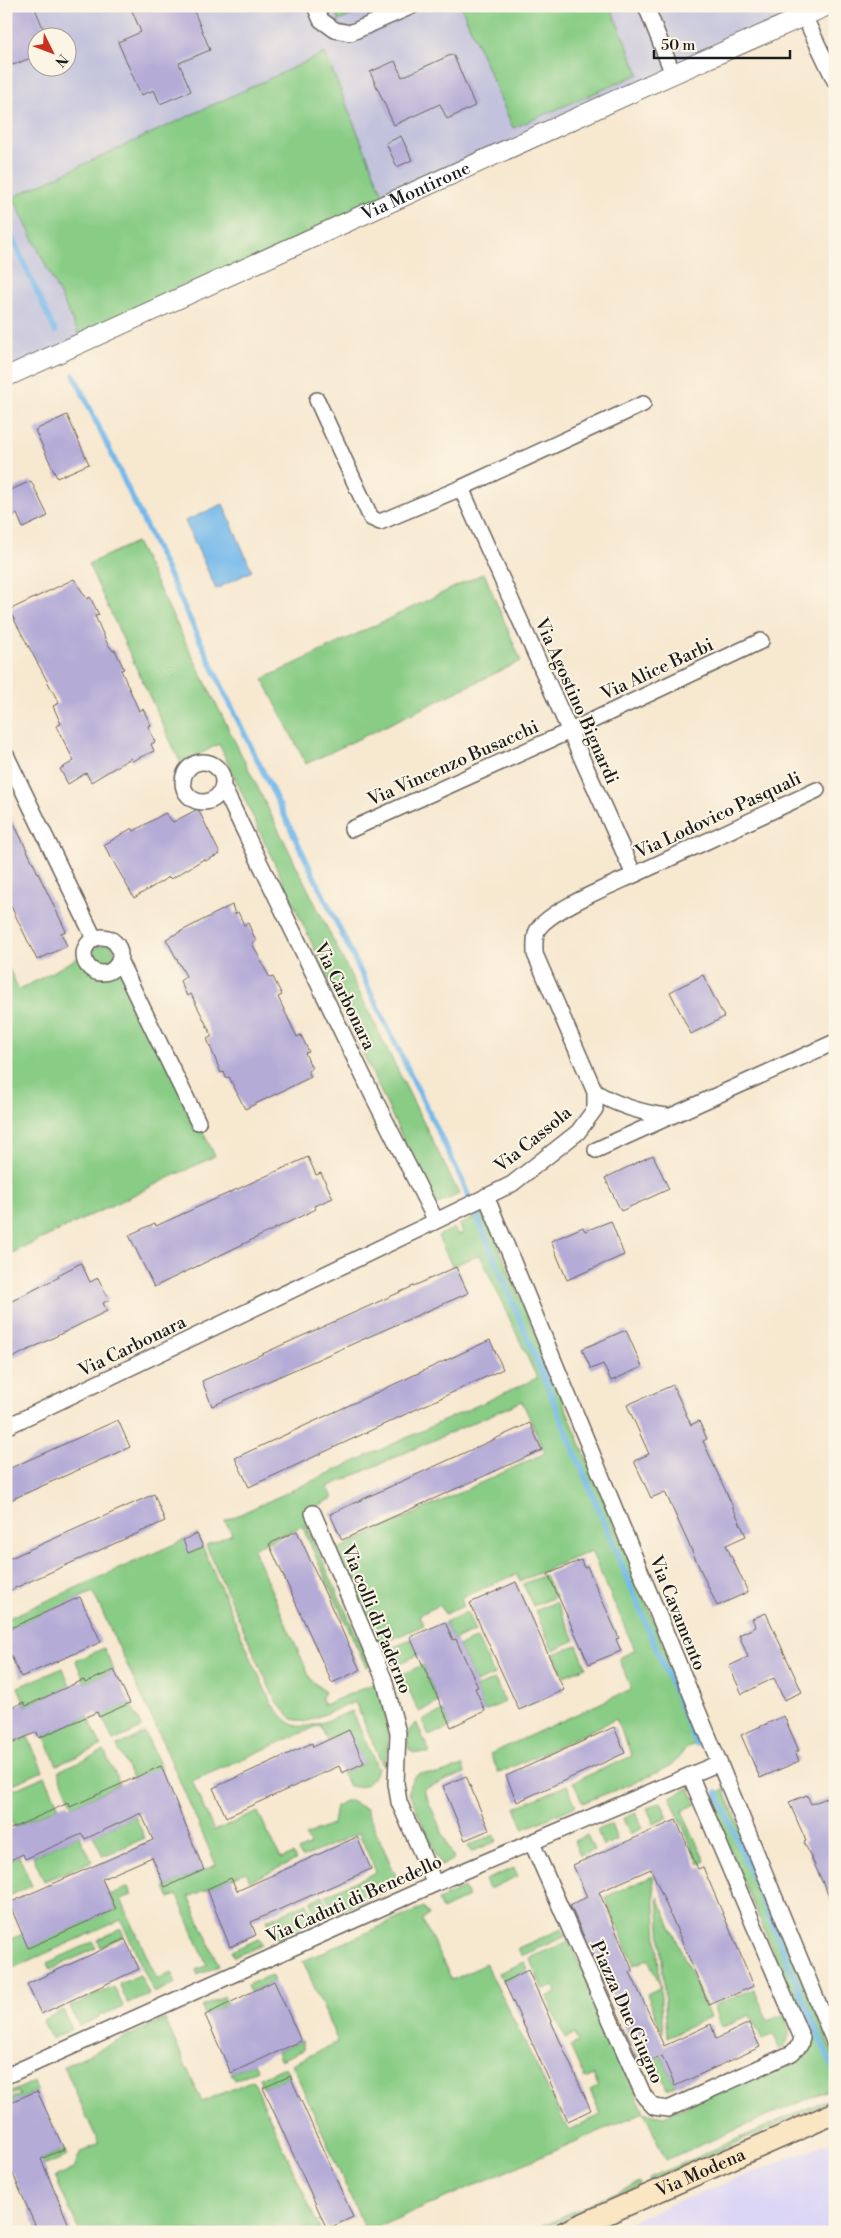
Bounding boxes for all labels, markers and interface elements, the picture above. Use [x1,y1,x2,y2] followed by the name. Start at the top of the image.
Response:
[28,28,78,78] north arrow
[654,28,790,60] scale bar
[661,36,695,55] text: 50 m
[51,50,71,70] text: N
[357,157,474,226] street label: Via Montirone
[529,614,624,788] street label: Via Agostino Bignardi
[596,633,717,706] street label: Via Alice Barbi
[363,715,542,812] street label: Via Vincenzo Busacchi
[631,767,805,864] street label: Via Lodovico Pasquali
[308,938,381,1055] street label: Via Carbonara
[489,1101,577,1178] street label: Via Cassola
[74,1310,191,1383] street label: Via Carbonara
[336,1540,417,1697] street label: Via colli di Paderno
[644,1551,711,1674] street label: Via Cavamento
[262,1850,446,1949] street label: Via Caduti di Benedello
[585,1937,668,2087] street label: Piazza Due Giugno
[651,2143,750,2203] street label: Via Modena

